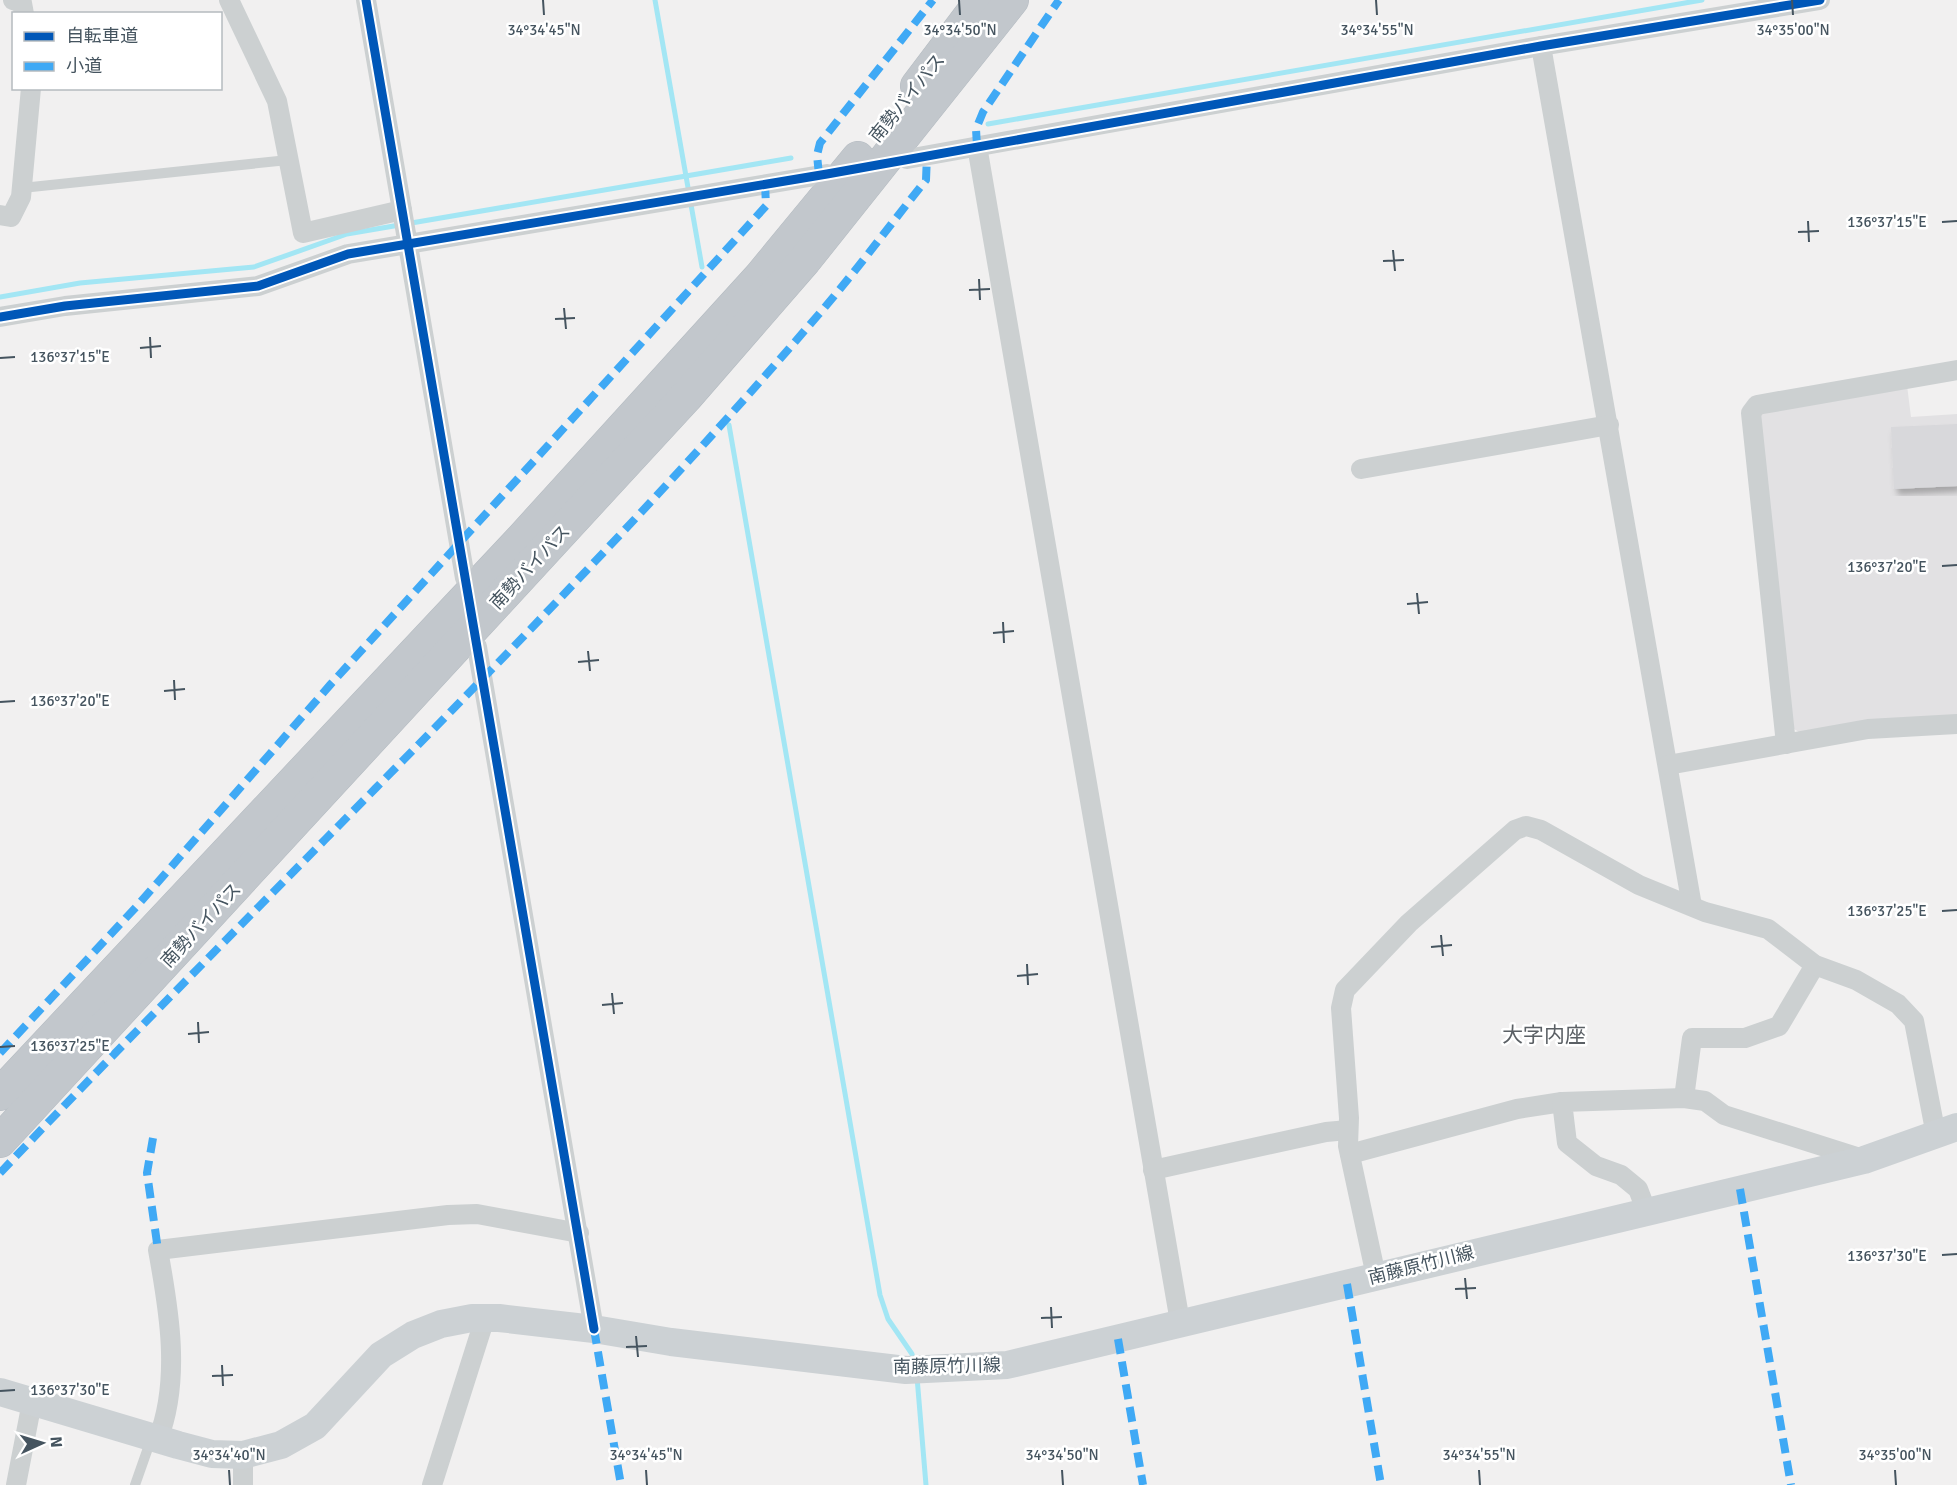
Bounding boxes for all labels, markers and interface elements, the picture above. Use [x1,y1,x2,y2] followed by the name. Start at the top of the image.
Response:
[12,12,222,90] legend
[507,21,581,39] text: 34°34'45"N
[923,21,997,39] text: 34°34'50"N
[1340,21,1414,39] text: 34°34'55"N
[1756,21,1830,39] text: 34°35'00"N
[66,25,138,47] text: 自転車道
[865,49,949,147] street label: 南勢バイパス
[66,55,102,77] text: 小道
[1847,213,1927,231] text: 136°37'15"E
[30,348,110,366] text: 136°37'15"E
[485,520,575,614] street label: 南勢バイパス
[1847,558,1927,576] text: 136°37'20"E
[30,692,110,710] text: 136°37'20"E
[156,878,246,972] street label: 南勢バイパス
[1847,902,1927,920] text: 136°37'25"E
[1502,1022,1586,1048] district label: 大字内座
[30,1037,110,1055] text: 136°37'25"E
[1366,1241,1476,1289] street label: 南藤原竹川線
[1847,1247,1927,1265] text: 136°37'30"E
[893,1354,1001,1378] street label: 南藤原竹川線
[30,1381,110,1399] text: 136°37'30"E
[12,1413,72,1473] north arrow
[46,1436,66,1448] text: N
[192,1446,266,1464] text: 34°34'40"N
[609,1446,683,1464] text: 34°34'45"N
[1025,1446,1099,1464] text: 34°34'50"N
[1442,1446,1516,1464] text: 34°34'55"N
[1858,1446,1932,1464] text: 34°35'00"N

